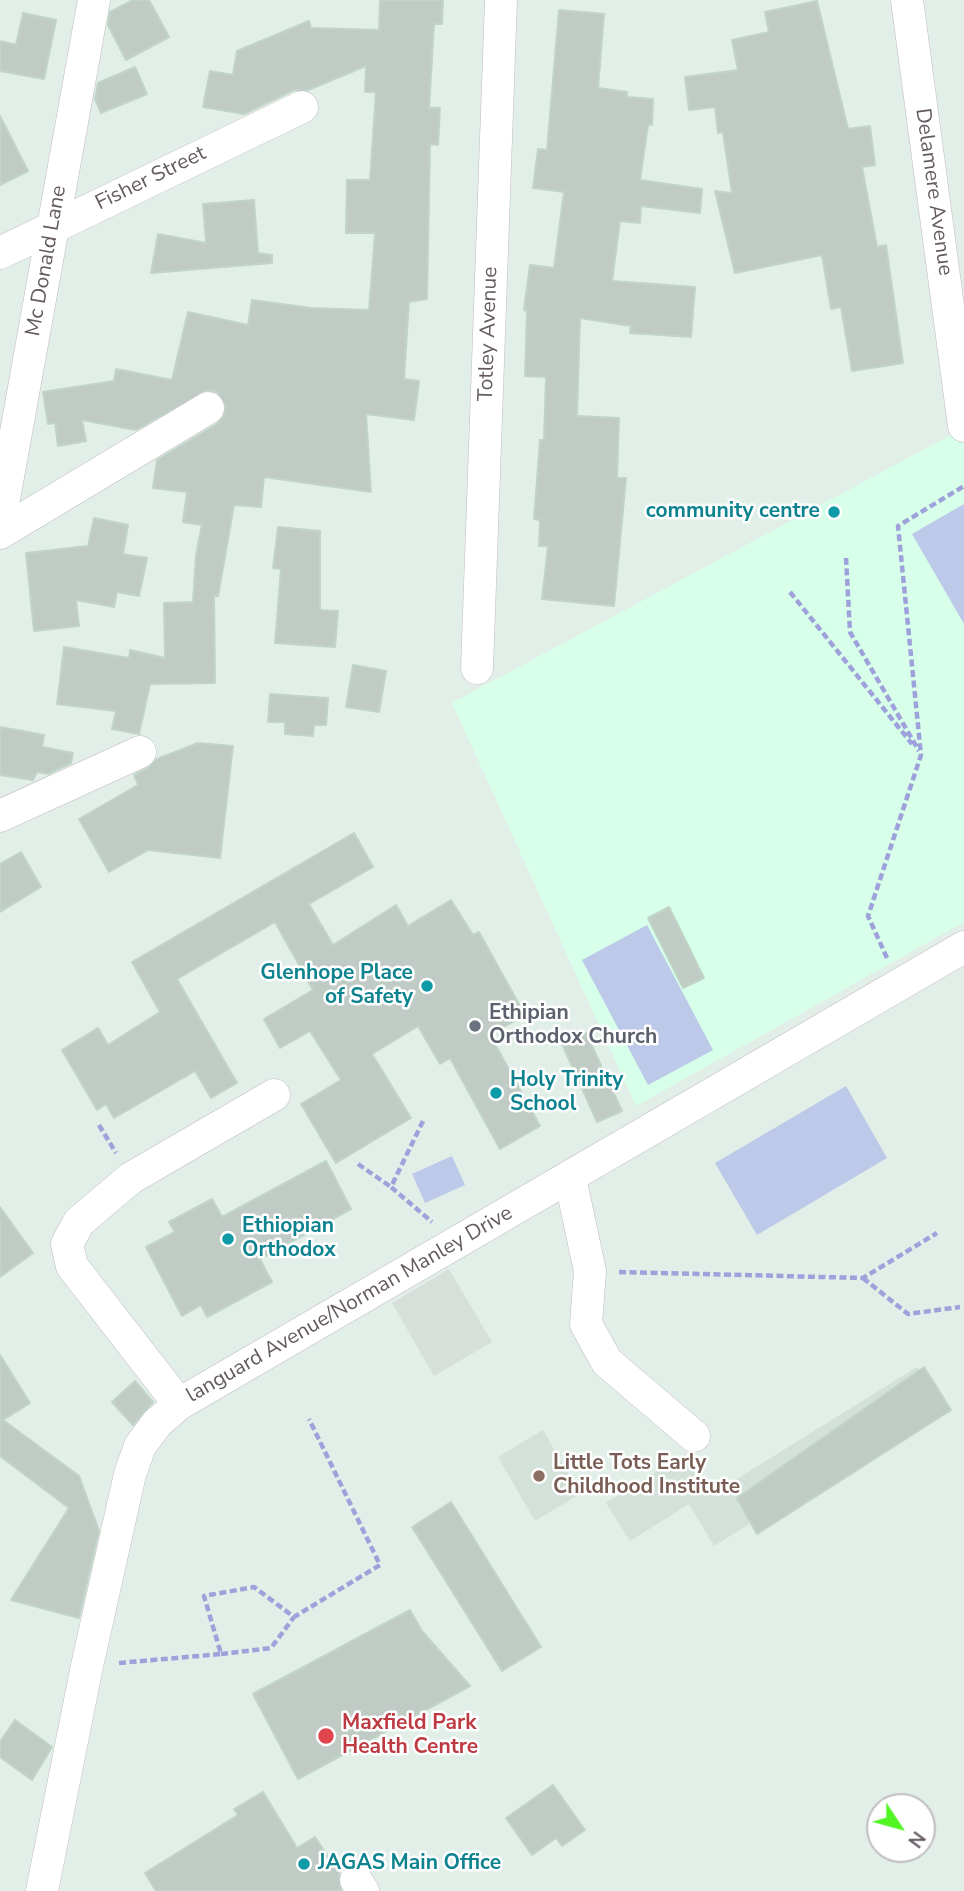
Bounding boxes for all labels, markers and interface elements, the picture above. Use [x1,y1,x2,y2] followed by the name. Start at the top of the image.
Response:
[909,107,957,277] street label: Delamere Avenue
[92,141,210,217] street label: Fisher Street
[21,184,73,338] street label: Mc Donald Lane
[474,266,504,402] street label: Totley Avenue
[646,499,820,525] place label: community centre
[826,504,842,520] marker: community centre
[260,961,413,1011] place label: Glenhope Place of Safety
[419,978,435,994] marker: Glenhope Place of Safety
[489,1001,657,1051] place label: Ethipian Orthodox Church
[467,1018,483,1034] marker: Ethipian Orthodox Church
[510,1068,623,1118] place label: Holy Trinity School
[488,1085,504,1101] marker: Holy Trinity School
[182,1201,518,1409] street label: languard Avenue/Norman Manley Drive
[242,1214,336,1264] place label: Ethiopian Orthodox
[220,1231,236,1247] marker: Ethiopian Orthodox
[553,1451,740,1501] place label: Little Tots Early Childhood Institute
[531,1468,547,1484] marker: Little Tots Early Childhood Institute
[342,1711,478,1761] place label: Maxfield Park Health Centre
[316,1726,336,1746] marker: Maxfield Park Health Centre
[866,1793,936,1863] north arrow
[902,1826,931,1853] text: N
[318,1851,501,1877] place label: JAGAS Main Office
[296,1856,312,1872] marker: JAGAS Main Office

